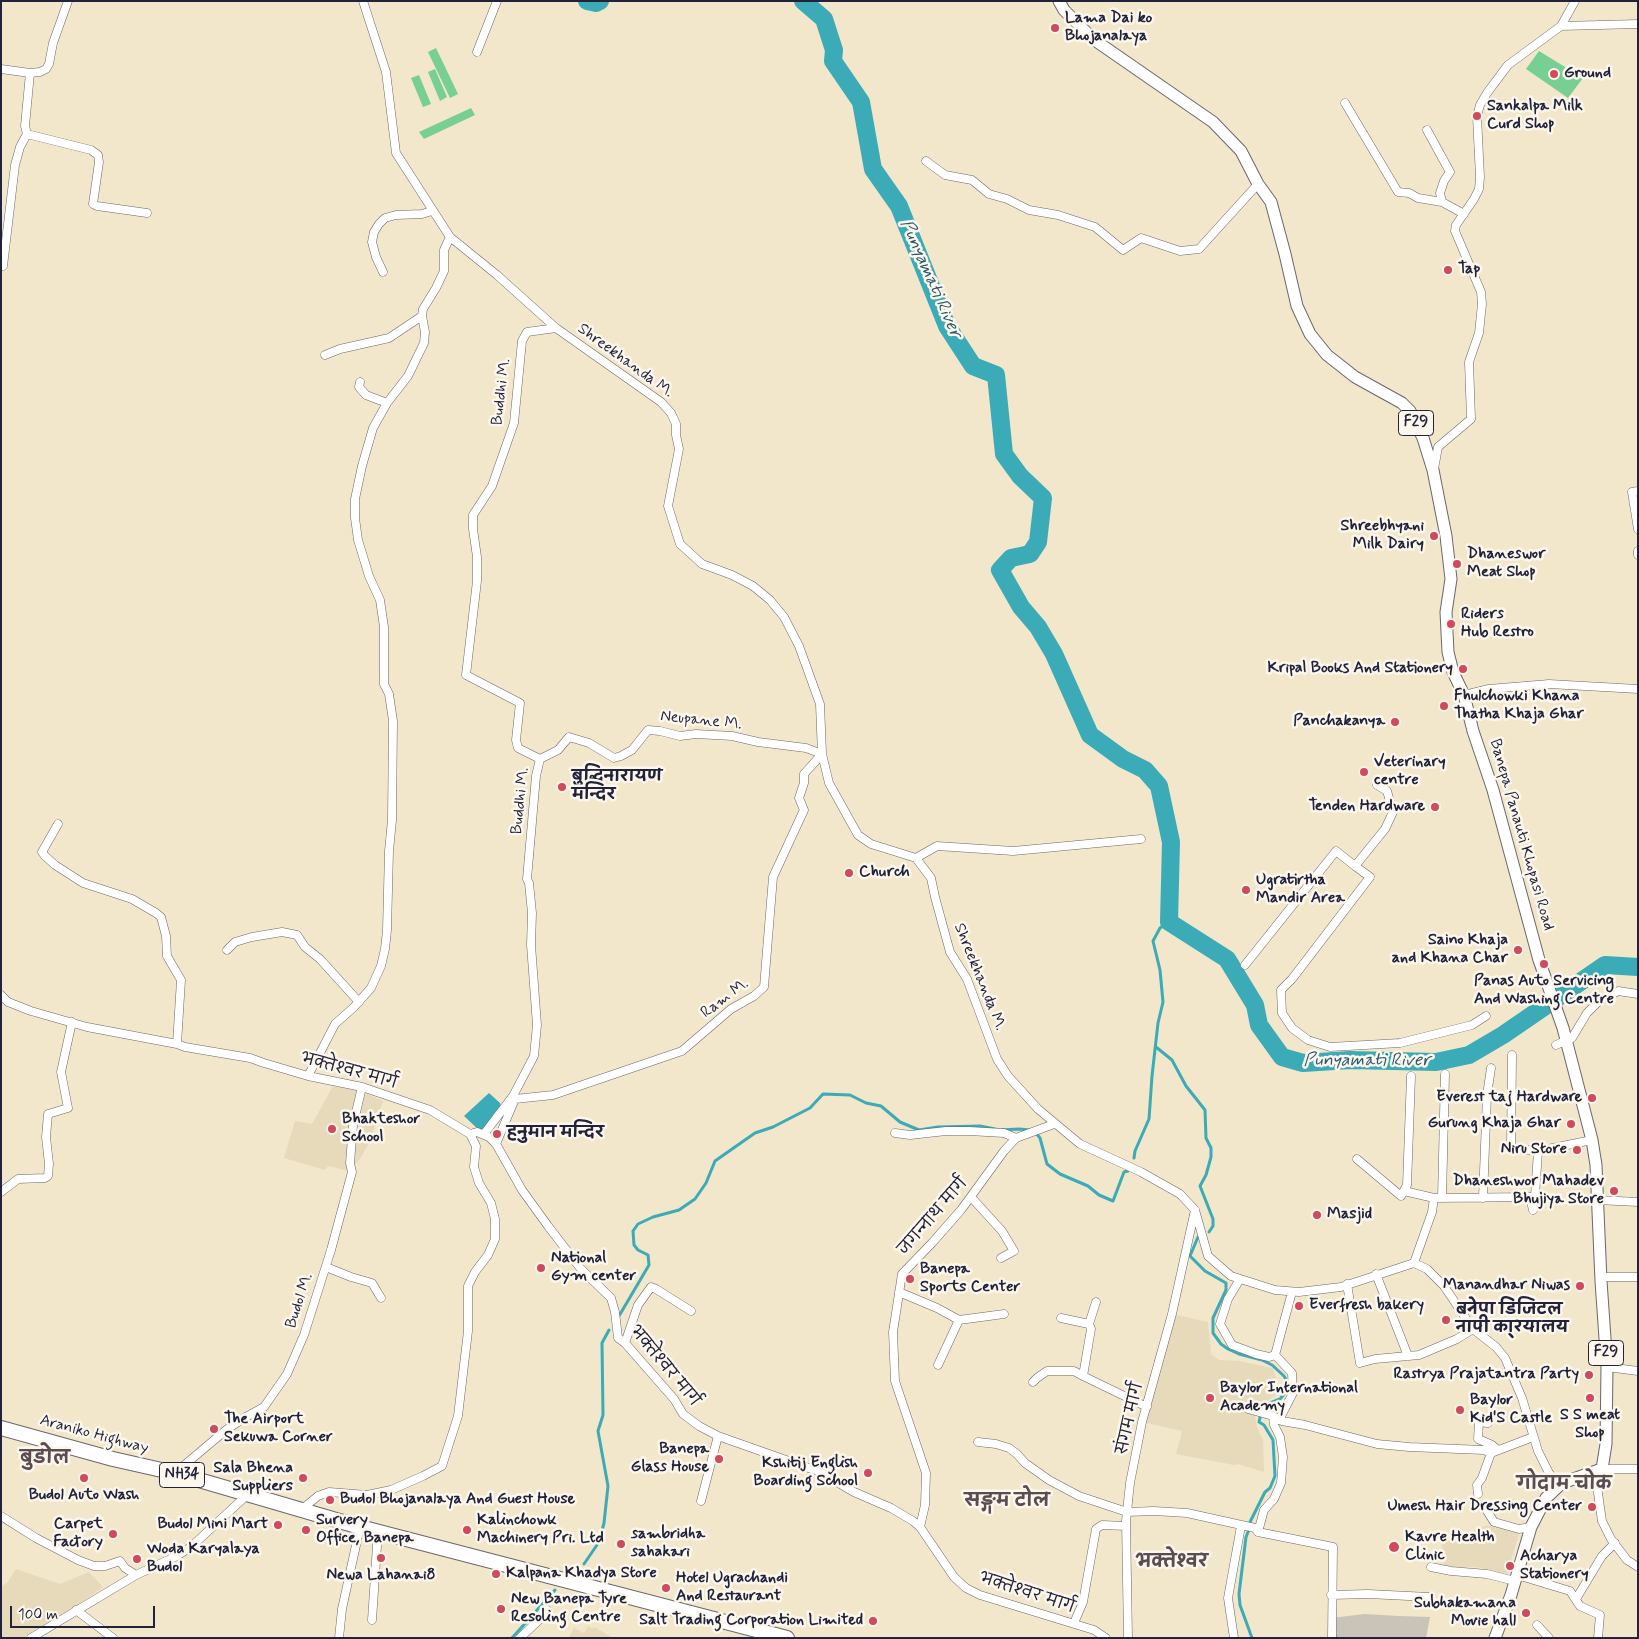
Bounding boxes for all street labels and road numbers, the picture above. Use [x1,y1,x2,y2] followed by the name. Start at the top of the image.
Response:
[573,320,677,402] street label: Shreekhanda M.
[488,358,516,426] street label: Buddhi M.
[1398,410,1434,436] road number: F29
[659,707,743,735] street label: Neupane M.
[1484,737,1558,933] street label: Banepa Panauti Khopasi Road
[508,767,534,835] street label: Buddhi M.
[949,921,1009,1033] street label: Shreekhanda M.
[697,975,753,1023] street label: Ram M.
[299,1050,399,1094] street label: भक्तेश्वर मार्ग
[895,1175,973,1259] street label: जगन्नाथ मार्ग
[282,1271,318,1331] street label: Budol M.
[625,1323,703,1411] street label: भक्तेश्वर मार्ग
[1588,1340,1624,1366] road number: F29
[1113,1381,1149,1457] street label: संगम मार्ग
[38,1411,150,1459] street label: Araniko Highway
[160,1462,204,1488] road number: NH34
[977,1570,1077,1618] street label: भक्तेश्वर मार्ग

